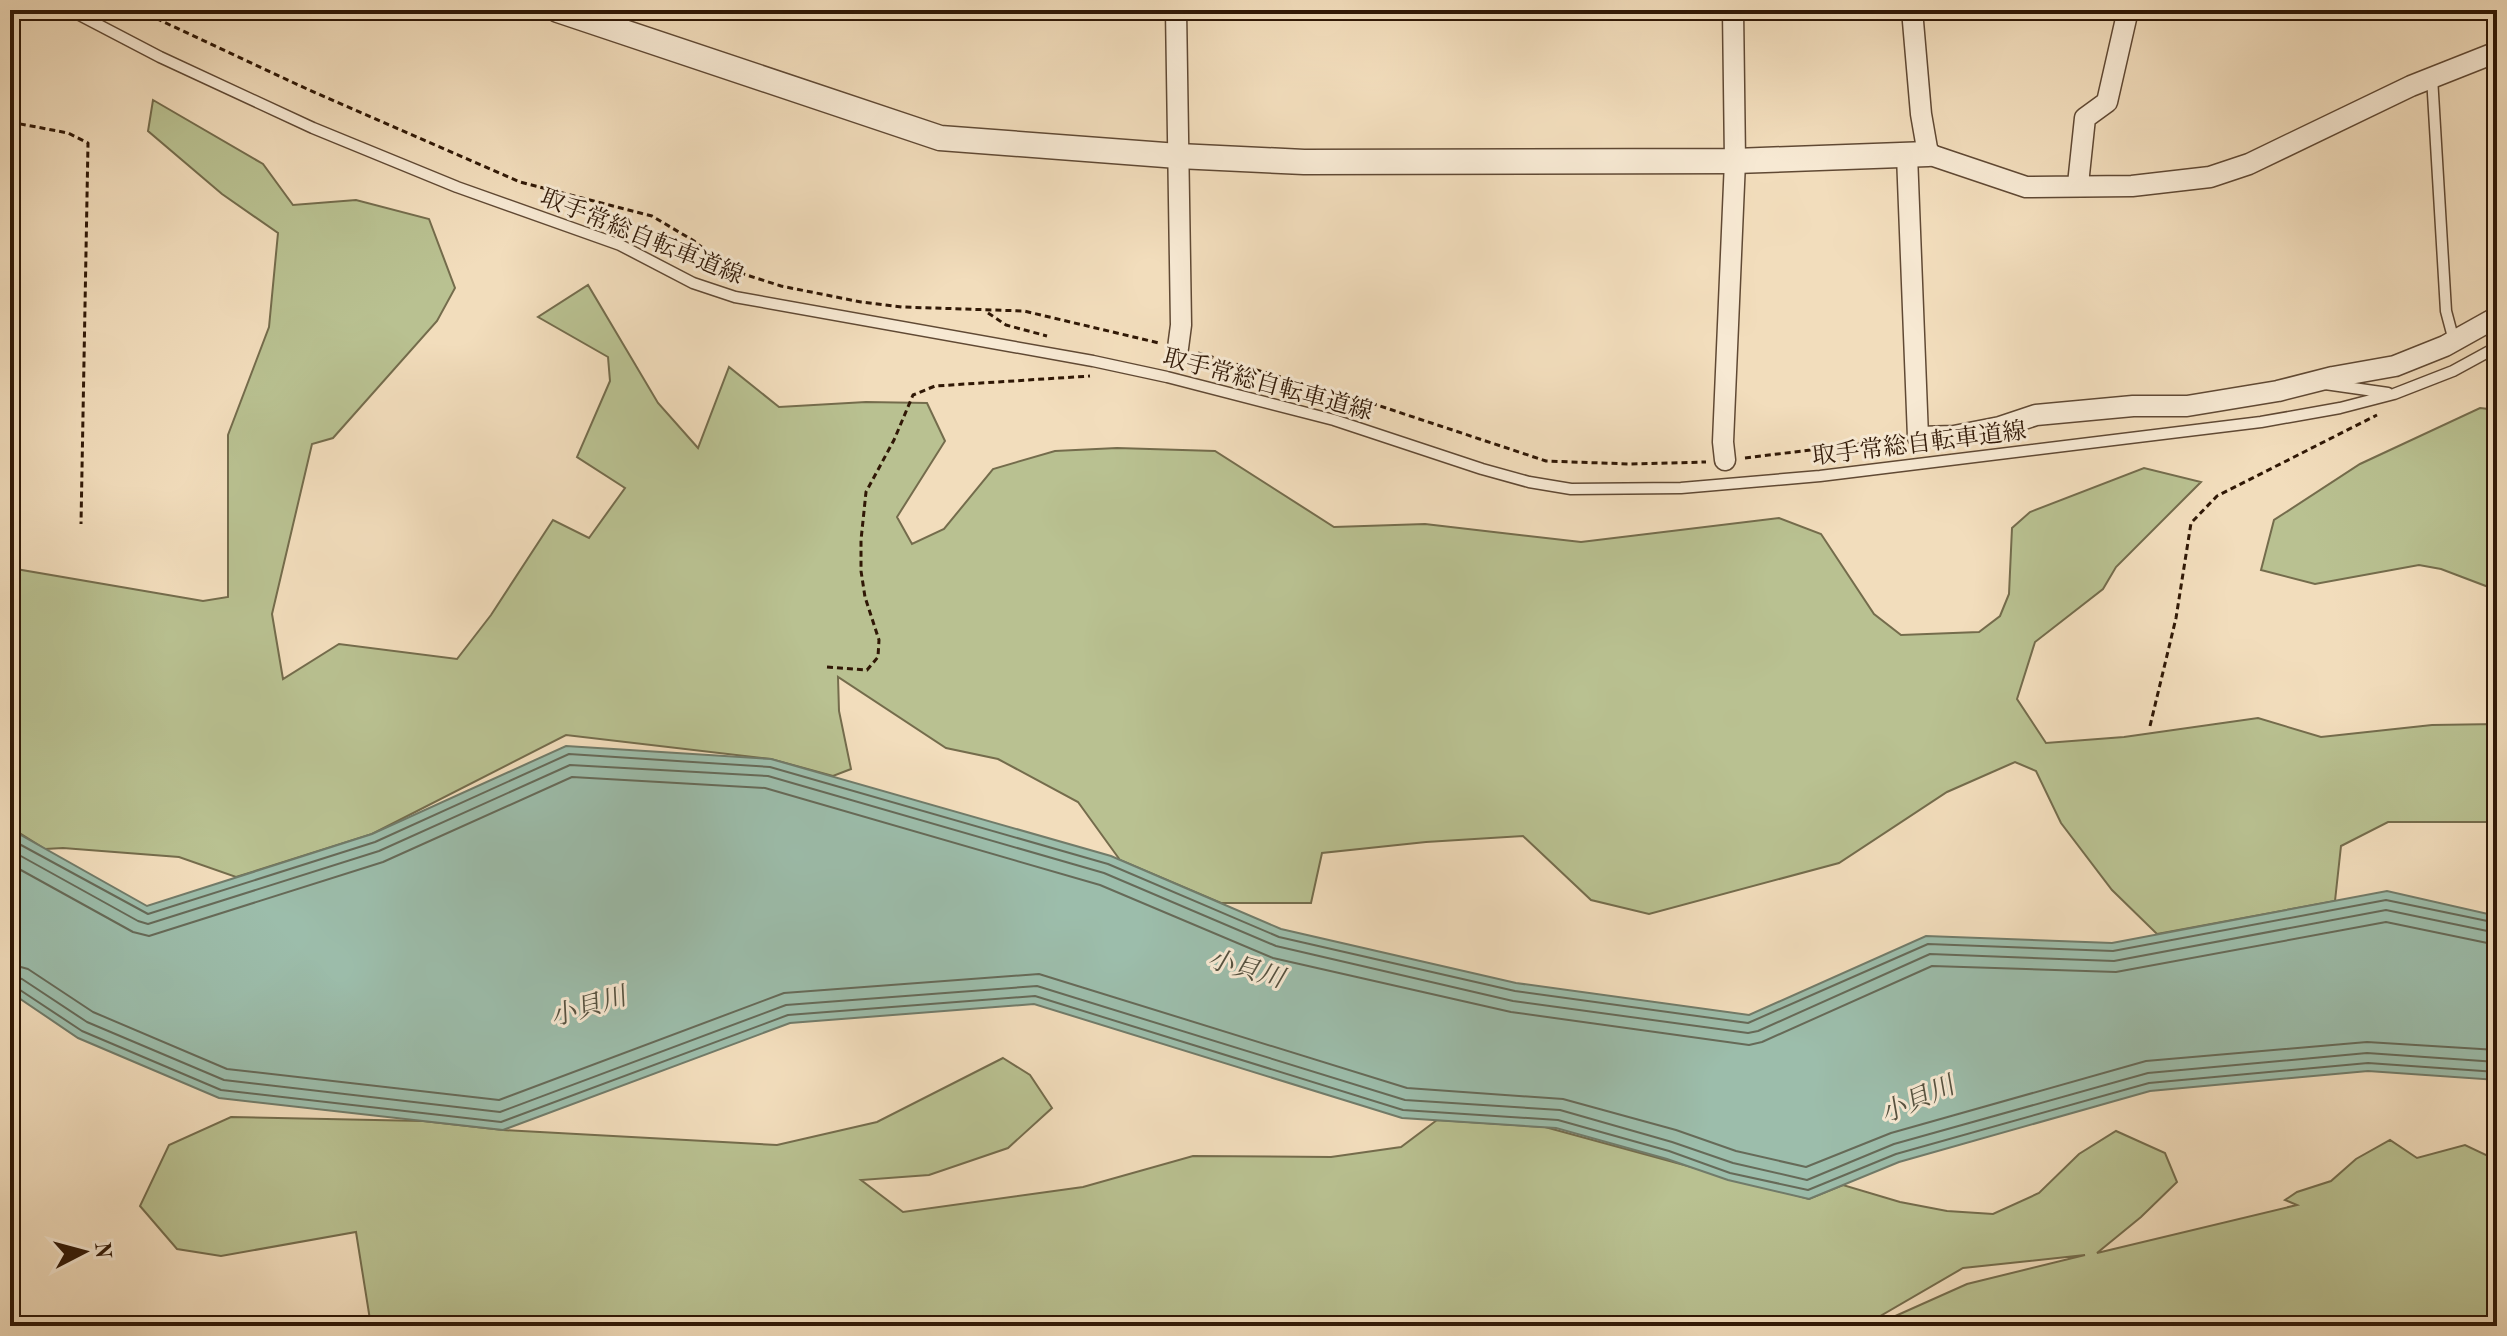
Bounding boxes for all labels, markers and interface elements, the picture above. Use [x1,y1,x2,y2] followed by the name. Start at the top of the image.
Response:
[537,183,747,289] street label: 取手常総自転車道線
[1160,343,1376,425] street label: 取手常総自転車道線
[1810,417,2028,470] street label: 取手常総自転車道線
[1204,945,1290,994] water label: 小貝川
[547,981,633,1032] water label: 小貝川
[1876,1070,1961,1129] water label: 小貝川
[44,1212,124,1292] north arrow
[90,1241,114,1260] text: N

